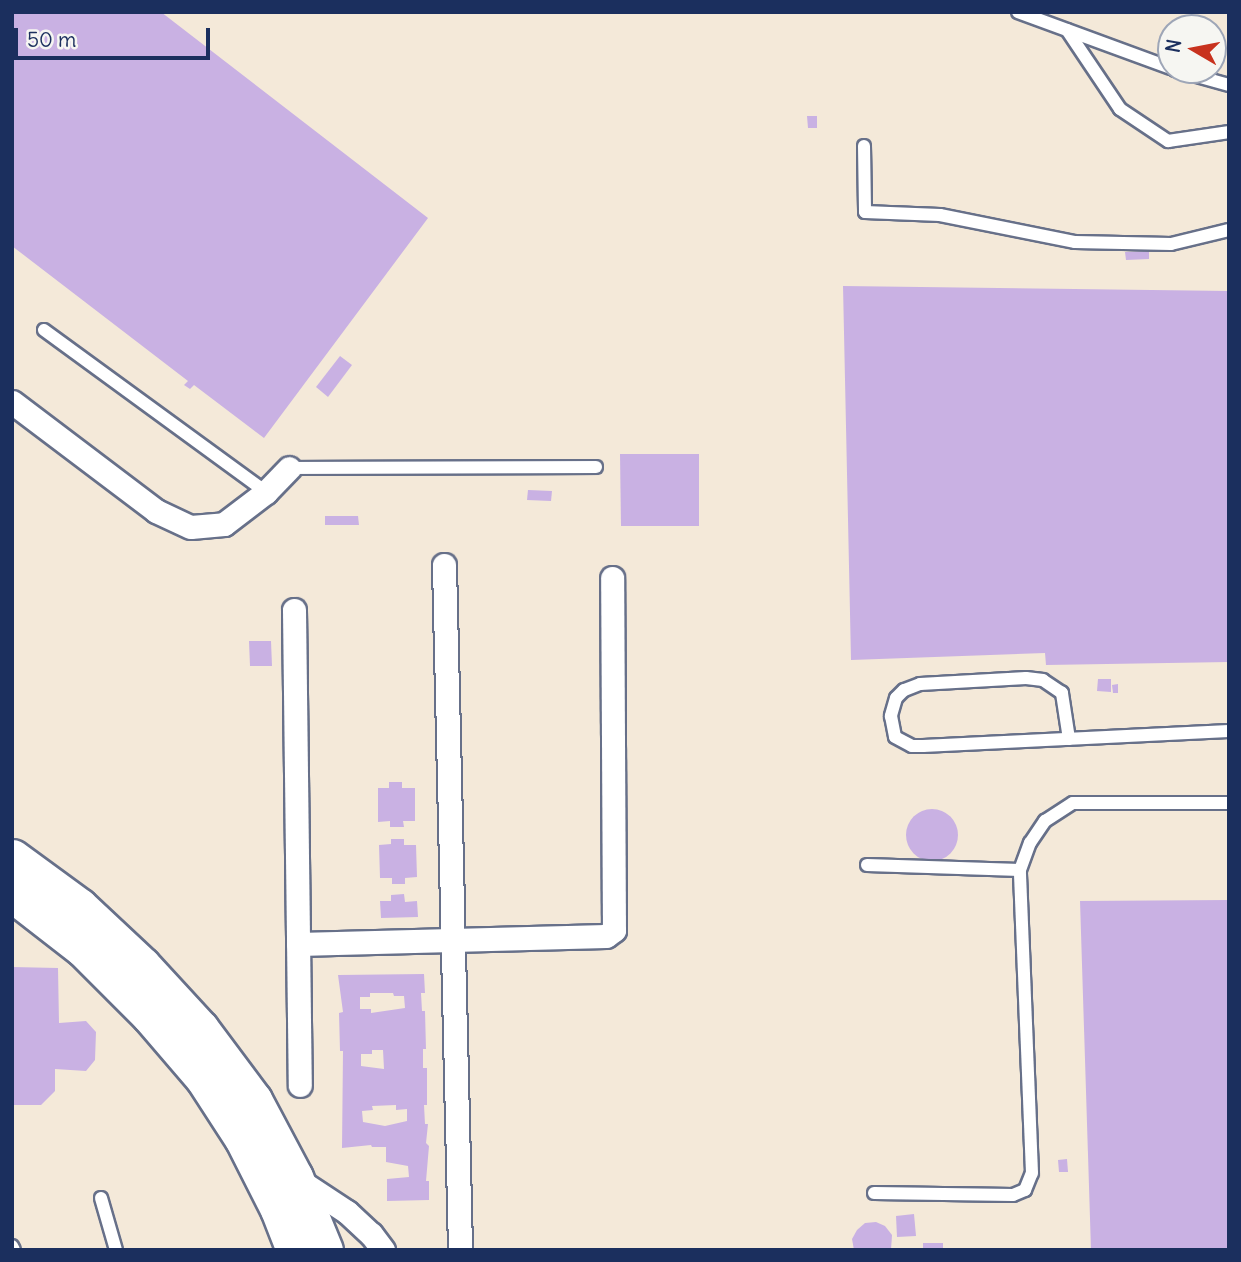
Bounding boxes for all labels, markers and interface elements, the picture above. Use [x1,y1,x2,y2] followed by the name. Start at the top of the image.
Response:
[18,14,214,58] scale bar
[1157,14,1227,84] north arrow
[27,26,76,53] text: 50 m
[1160,37,1186,54] text: N

